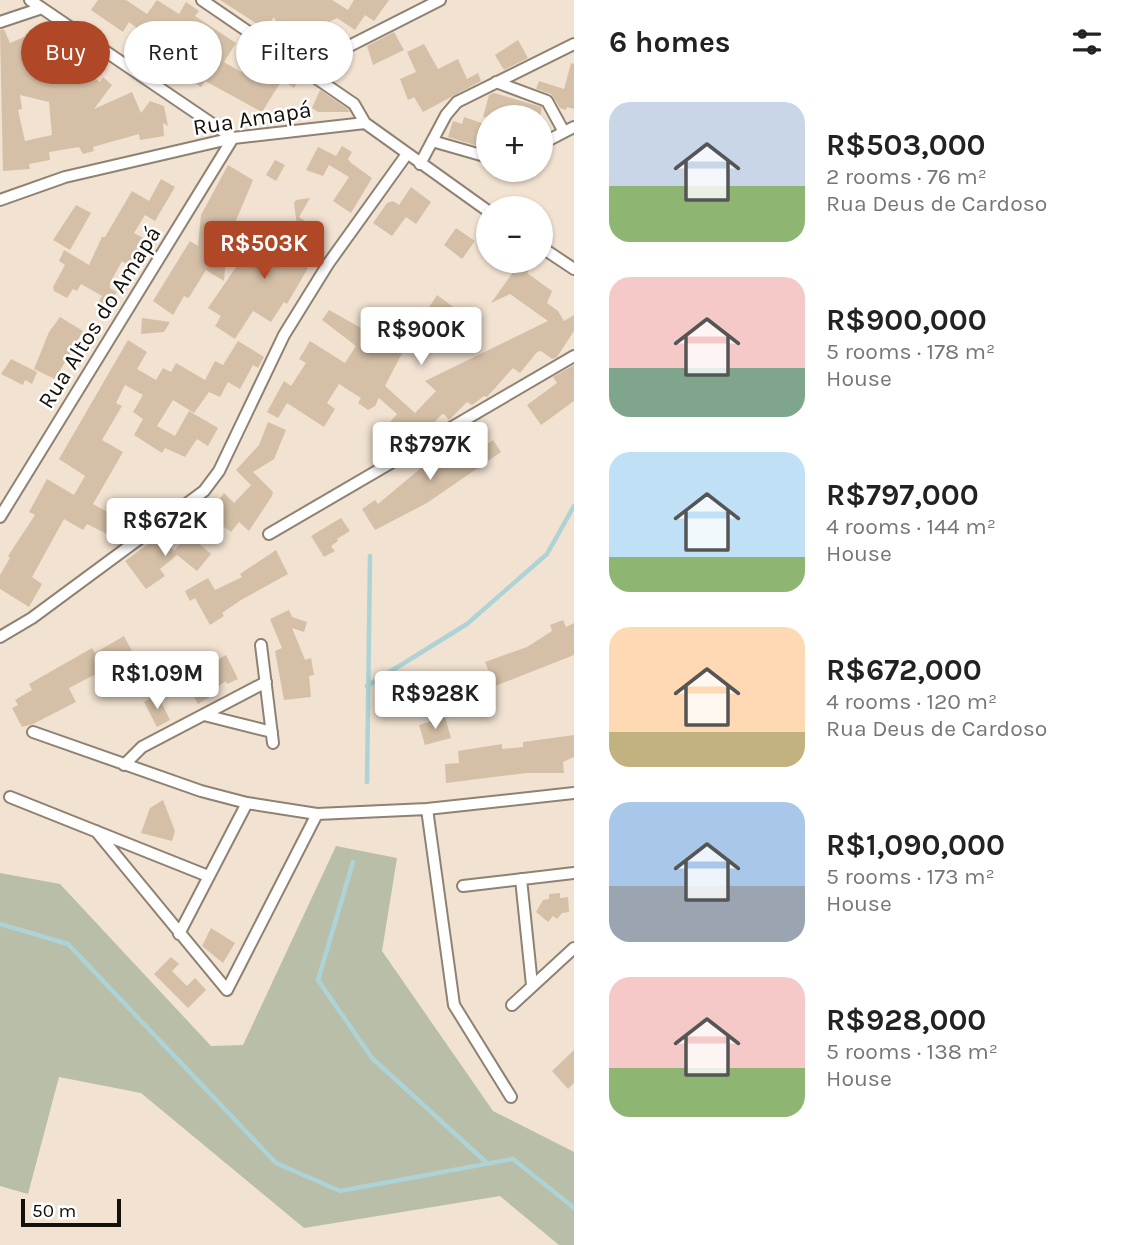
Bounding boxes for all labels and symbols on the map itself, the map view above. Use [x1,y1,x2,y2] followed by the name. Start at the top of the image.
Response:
[191,96,313,141] street label: Rua Amapá
[32,221,166,413] street label: Rua Altos do Amapá
[207,222,321,281] pin: R$503K
[364,308,478,367] pin: R$900K
[373,422,487,482] pin: R$797K
[108,498,222,558] pin: R$672K
[92,652,222,711] pin: R$1.09M
[378,672,492,731] pin: R$928K
[21,1196,121,1228] scale bar

